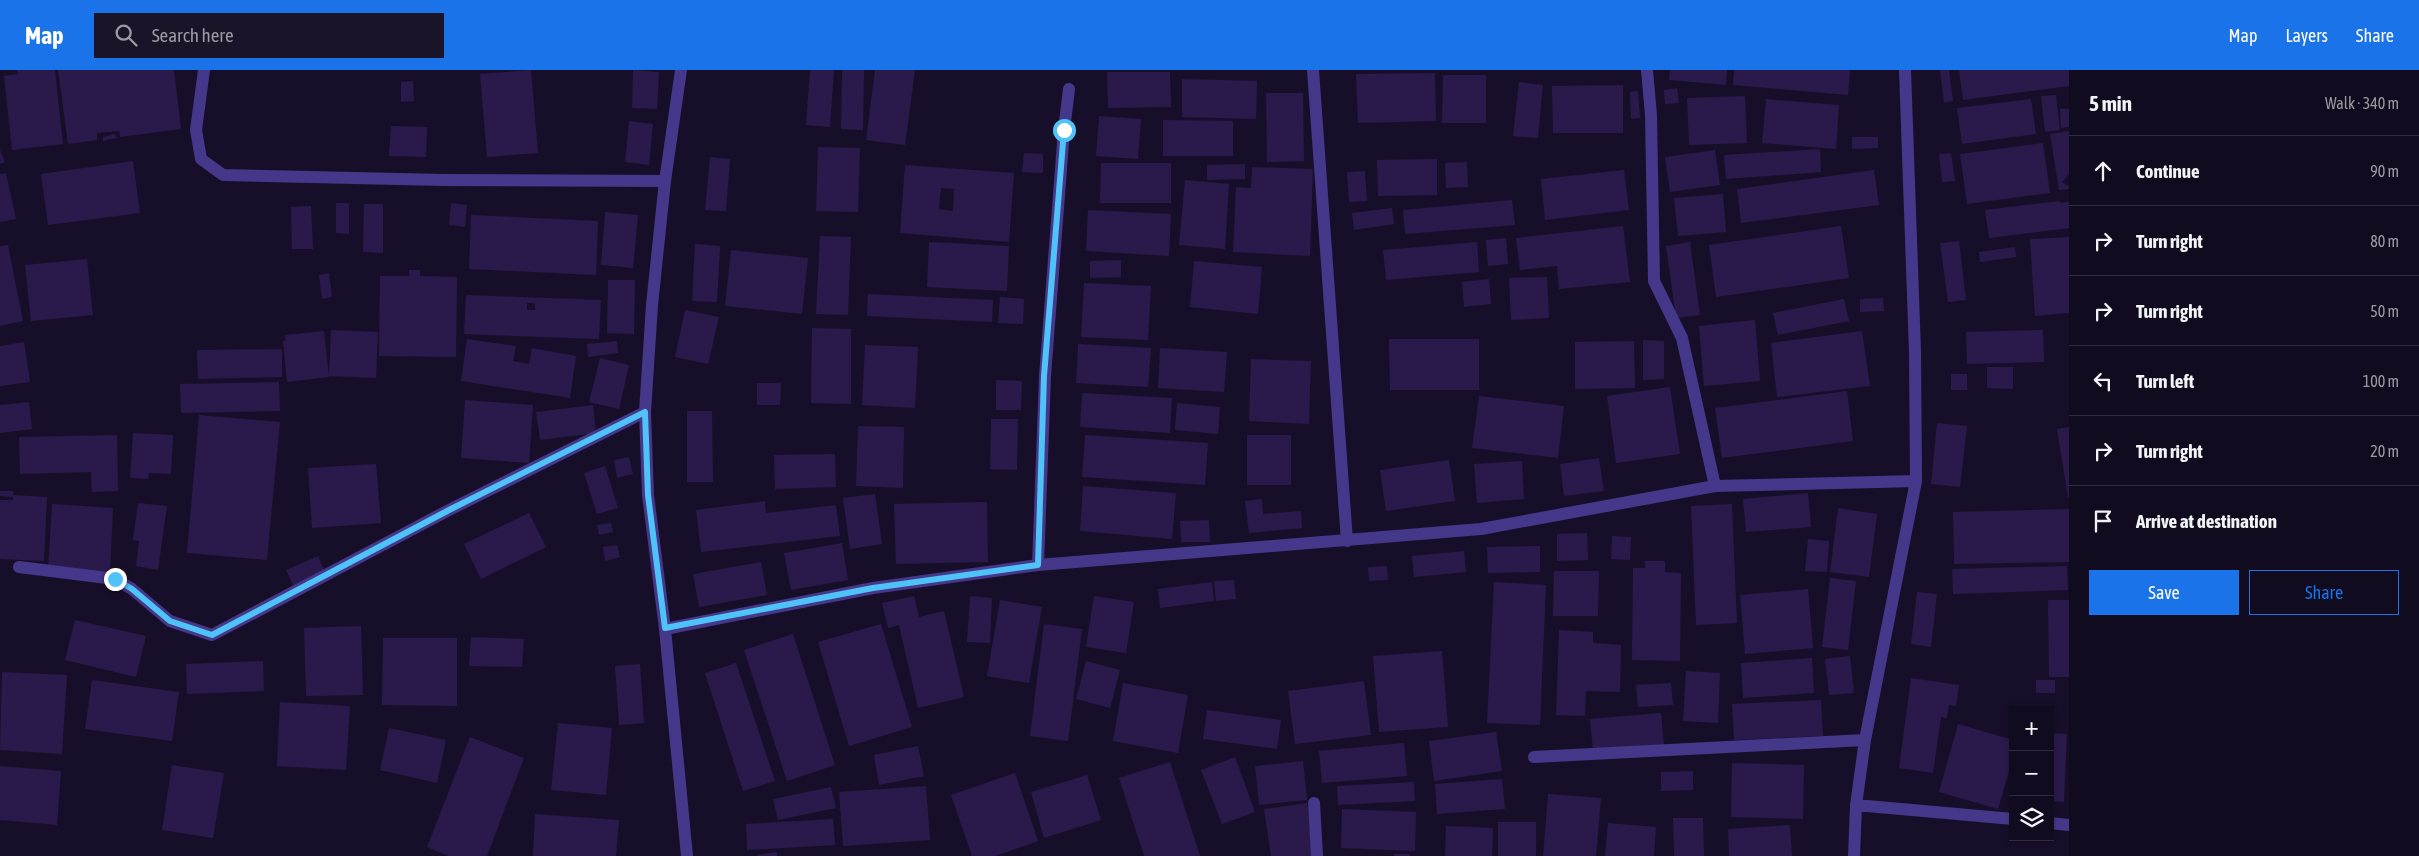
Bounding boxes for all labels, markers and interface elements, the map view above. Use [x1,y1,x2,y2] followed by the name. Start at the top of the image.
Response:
[94,13,444,58] search box
[112,21,140,49] icon: search
[25,22,64,49] text: Map
[152,24,234,46] text: Search here
[2228,25,2257,46] text: Map
[2285,25,2328,46] text: Layers
[2356,25,2394,46] text: Share
[2089,91,2132,115] text: 5 min
[2325,94,2399,112] text: Walk · 340 m
[1053,119,1076,142] route start
[2089,157,2117,185] icon: ahead
[2136,160,2200,182] text: Continue
[2370,162,2399,180] text: 90 m
[2089,227,2117,255] icon: right
[2136,230,2203,252] text: Turn right
[2370,232,2399,250] text: 80 m
[2089,297,2117,325] icon: right
[2136,300,2203,322] text: Turn right
[2370,302,2399,320] text: 50 m
[2089,367,2117,395] icon: left
[2136,370,2194,392] text: Turn left
[2363,372,2399,390] text: 100 m
[2089,437,2117,465] icon: right
[2136,440,2203,462] text: Turn right
[2370,442,2399,460] text: 20 m
[2089,507,2117,535] icon: arrive
[2136,510,2277,532] text: Arrive at destination
[104,568,127,591] route end
[2089,570,2239,615] button: Save
[2249,570,2399,615] button: Share
[2009,706,2054,841] map controls
[2009,706,2054,751] button: +
[2009,751,2054,796] button: −
[2009,796,2054,841] button: layers

